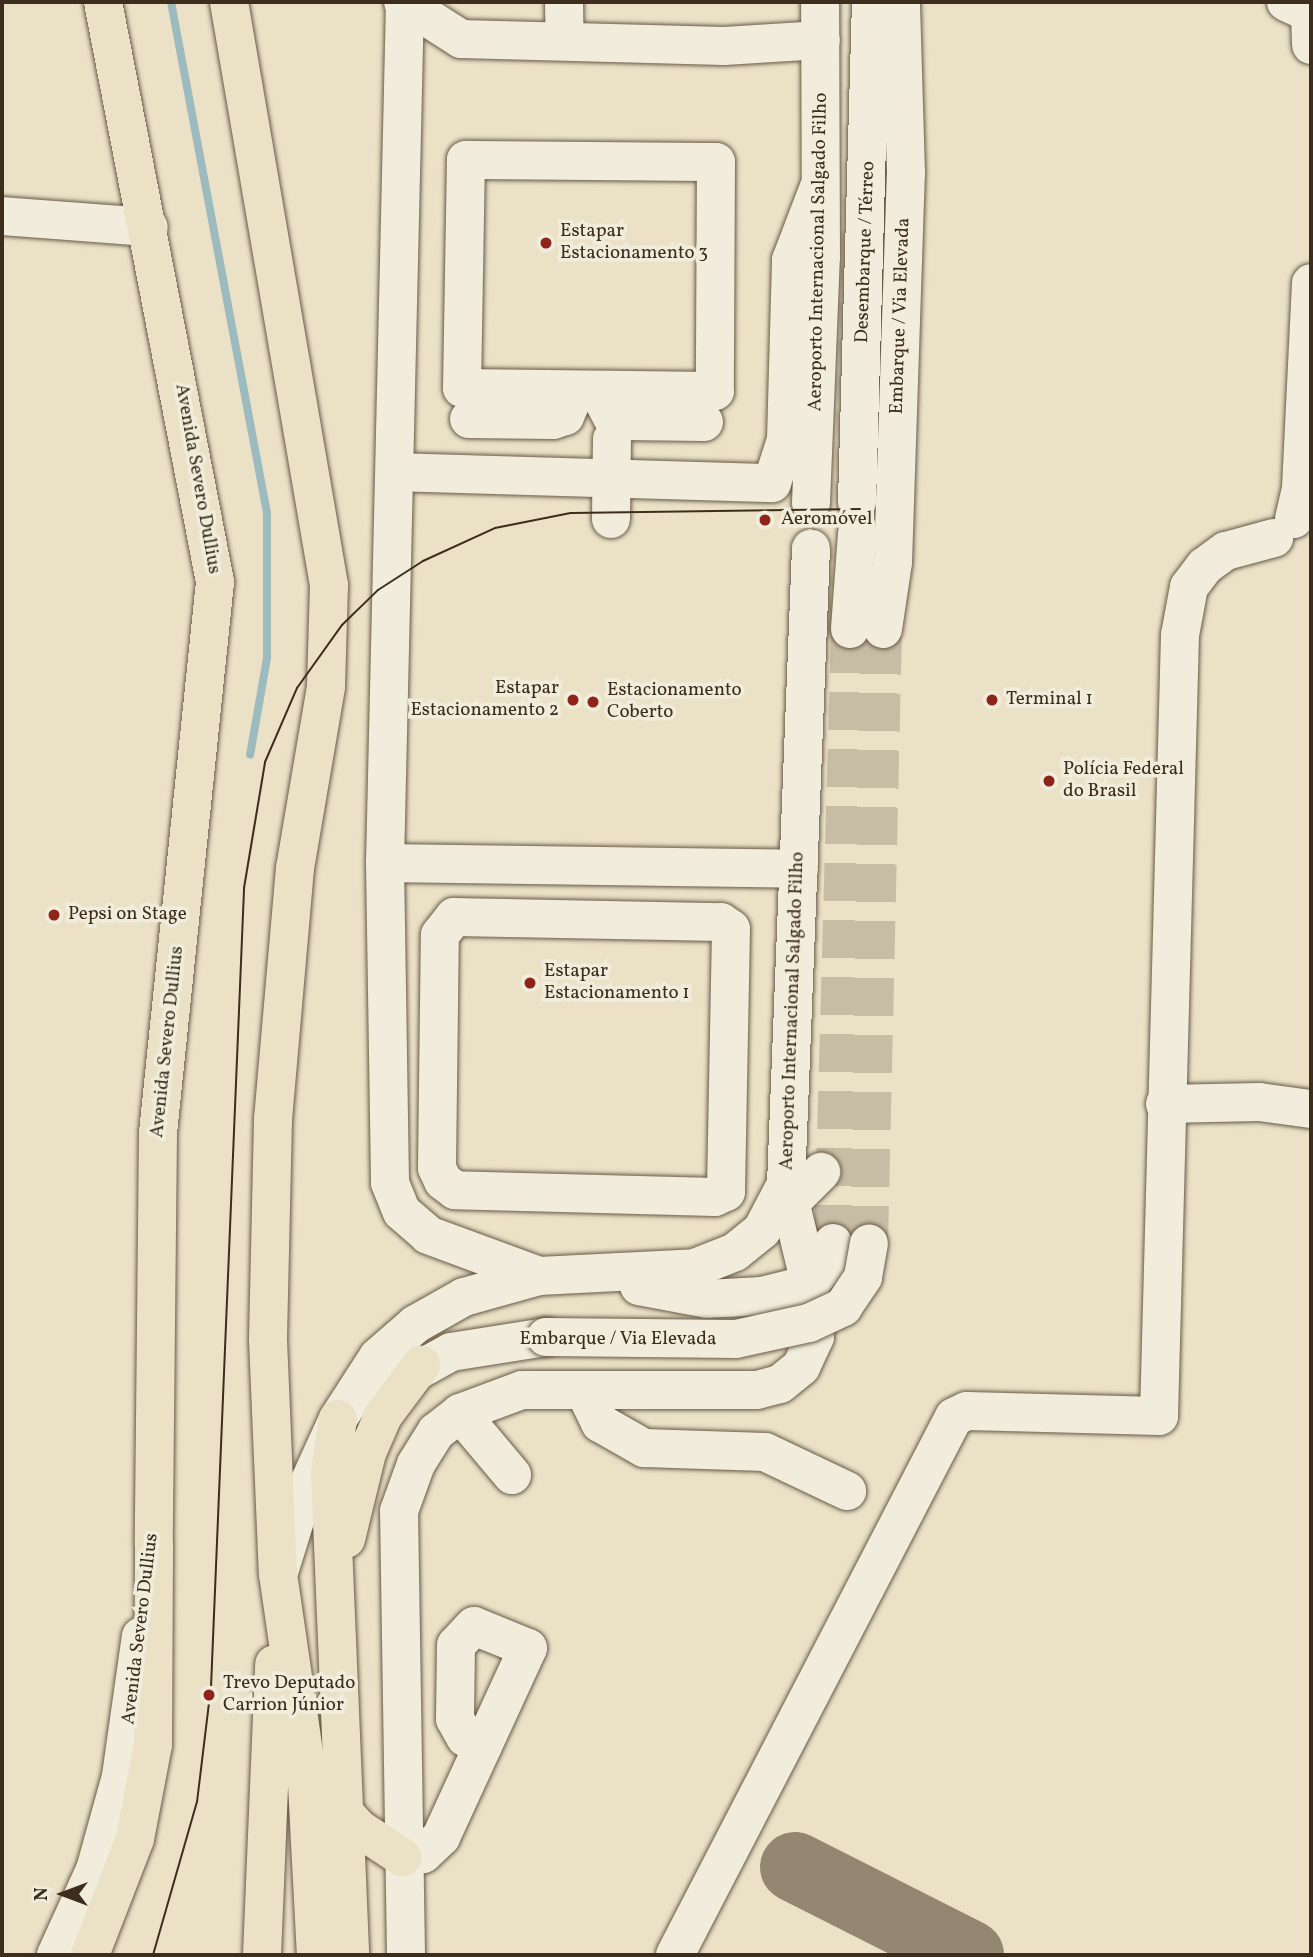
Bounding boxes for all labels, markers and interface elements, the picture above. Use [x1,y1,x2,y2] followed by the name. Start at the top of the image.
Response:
[805,92,833,412] street label: Aeroporto Internacional Salgado Filho
[851,160,881,344] street label: Desembarque / Térreo
[886,217,916,415] street label: Embarque / Via Elevada
[560,221,708,265] place label: Estapar Estacionamento 3
[538,235,554,251] marker: Estapar Estacionamento 3
[169,382,225,576] street label: Avenida Severo Dullius
[781,509,872,531] place label: Aeromóvel
[755,510,775,530] marker: Aeromóvel
[410,678,559,722] place label: Estapar Estacionamento 2
[607,680,742,724] place label: Estacionamento Coberto
[1006,689,1093,711] place label: Terminal 1
[565,692,581,708] marker: Estapar Estacionamento 2
[984,692,1000,708] marker: Terminal 1
[585,694,601,710] marker: Estacionamento Coberto
[1063,759,1184,803] place label: Polícia Federal do Brasil
[1041,773,1057,789] marker: Polícia Federal do Brasil
[776,851,810,1171] street label: Aeroporto Internacional Salgado Filho
[68,904,187,926] place label: Pepsi on Stage
[46,907,62,923] marker: Pepsi on Stage
[147,945,189,1139] street label: Avenida Severo Dullius
[544,961,690,1005] place label: Estapar Estacionamento 1
[522,975,538,991] marker: Estapar Estacionamento 1
[519,1329,717,1351] street label: Embarque / Via Elevada
[118,1532,164,1726] street label: Avenida Severo Dullius
[223,1673,355,1717] place label: Trevo Deputado Carrion Júnior
[201,1687,217,1703] marker: Trevo Deputado Carrion Júnior
[28,1859,98,1929] north arrow
[29,1887,55,1901] text: N

